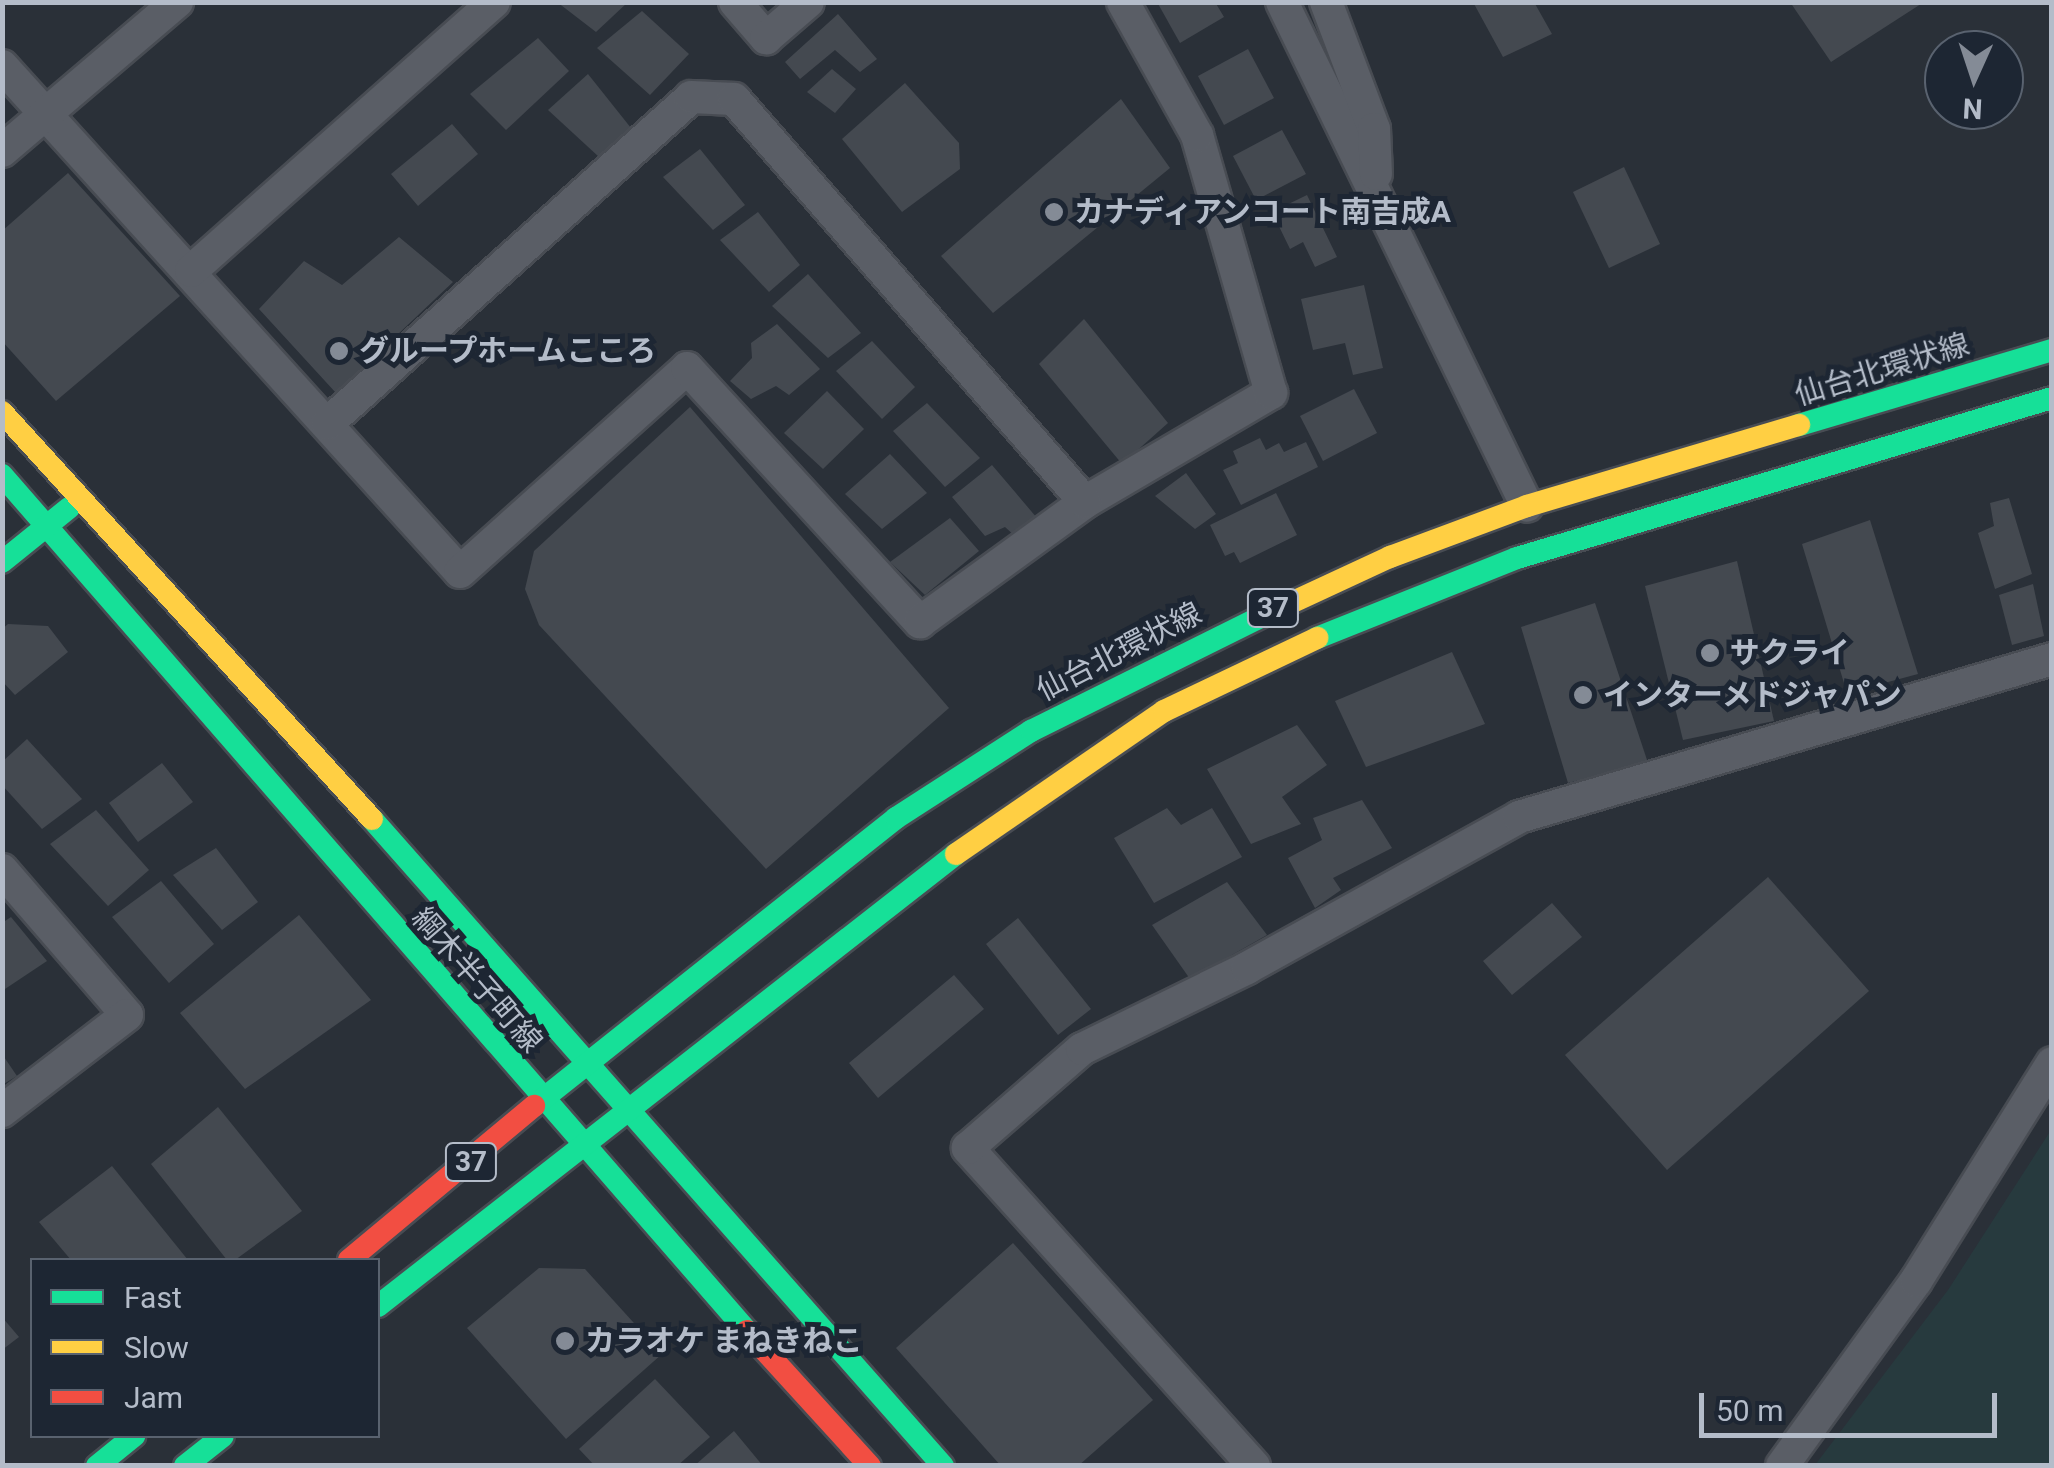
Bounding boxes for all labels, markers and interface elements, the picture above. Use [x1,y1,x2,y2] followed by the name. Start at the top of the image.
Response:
[1924,30,2024,130] north arrow
[1962,91,1983,125] text: N
[1074,194,1454,230] place label: カナディアンコート南吉成A
[1043,201,1065,223] marker: カナディアンコート南吉成A
[1791,326,1973,414] street label: 仙台北環状線
[359,333,659,369] place label: グループホームこころ
[328,340,350,362] marker: グループホームこころ
[1246,585,1300,631] road number: 37
[1031,595,1207,709] street label: 仙台北環状線
[1730,635,1850,671] place label: サクライ
[1699,642,1721,664] marker: サクライ
[1603,677,1903,713] place label: インターメドジャパン
[1572,684,1594,706] marker: インターメドジャパン
[404,900,550,1060] street label: 綱木半子町線
[444,1139,498,1185] road number: 37
[30,1258,380,1438] legend
[124,1280,182,1315] text: Fast
[585,1323,862,1359] place label: カラオケ まねきねこ
[124,1330,189,1365] text: Slow
[554,1330,576,1352] marker: カラオケ まねきねこ
[1704,1373,2002,1435] scale bar
[124,1380,183,1415] text: Jam
[1716,1393,1783,1428] text: 50 m

